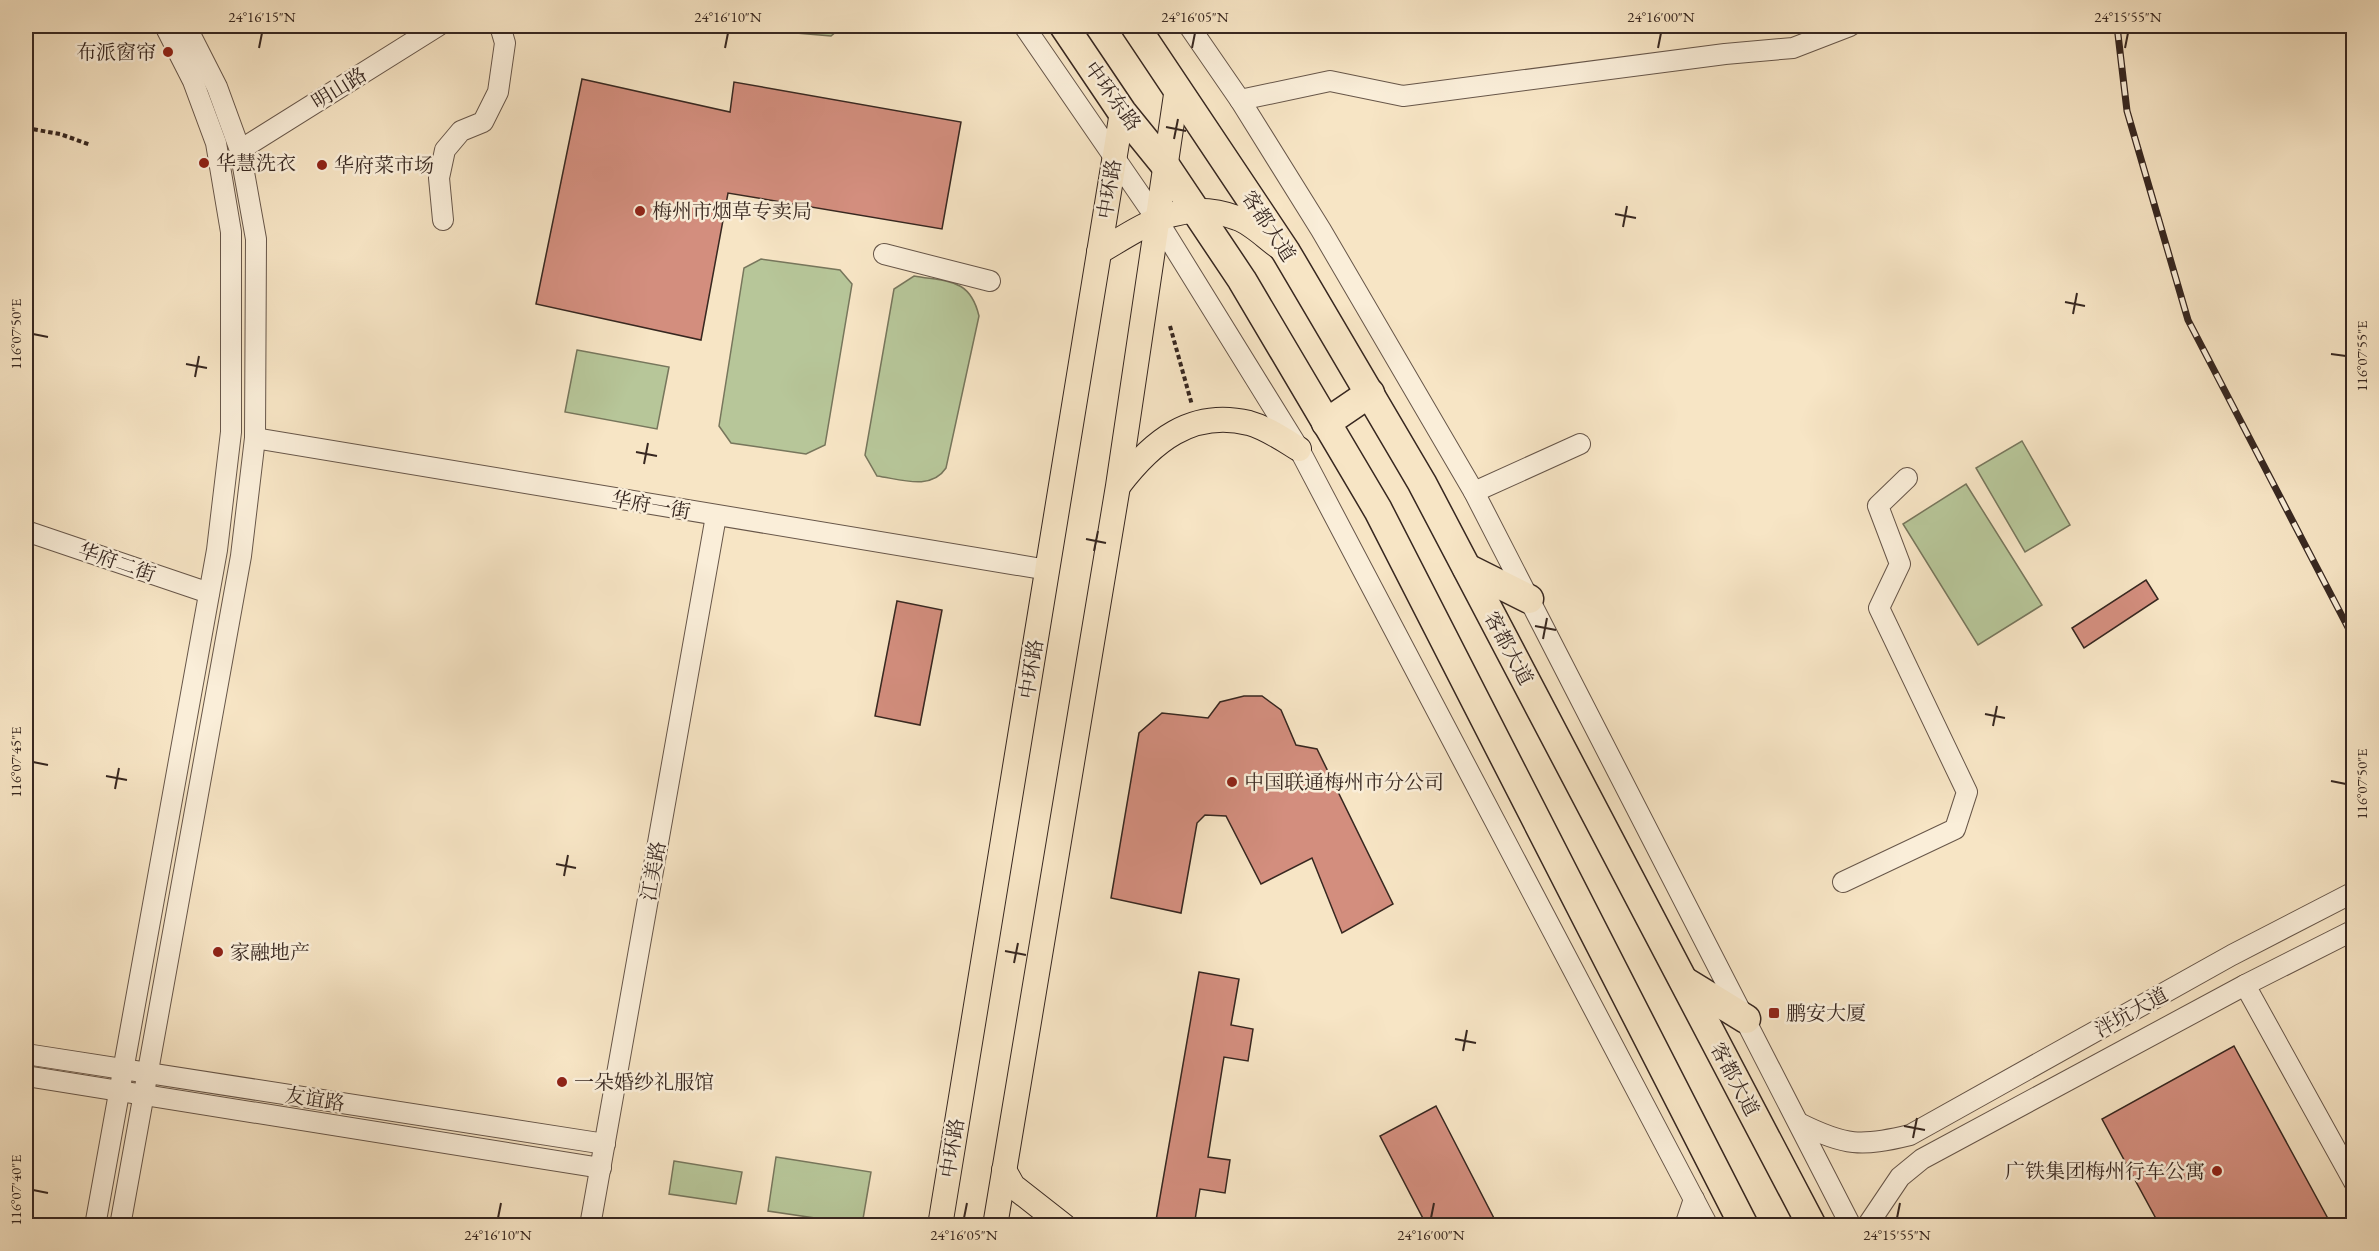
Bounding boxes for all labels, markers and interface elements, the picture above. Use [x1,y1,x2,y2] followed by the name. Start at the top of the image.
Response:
[228,7,296,26] text: 24°16'15"N
[694,7,762,26] text: 24°16'10"N
[1161,7,1229,26] text: 24°16'05"N
[1627,7,1695,26] text: 24°16'00"N
[2094,7,2162,26] text: 24°15'55"N
[76,39,156,65] place label: 布派窗帘
[161,45,175,59] marker: 布派窗帘
[1079,56,1147,136] street label: 中环东路
[307,61,371,115] street label: 明山路
[216,150,296,176] place label: 华慧洗衣
[334,152,434,178] place label: 华府菜市场
[197,156,211,170] marker: 华慧洗衣
[1091,157,1127,221] street label: 中环路
[315,158,329,172] marker: 华府菜市场
[1236,185,1302,267] street label: 客都大道
[652,198,812,224] place label: 梅州市烟草专卖局
[633,204,647,218] marker: 梅州市烟草专卖局
[6,298,25,370] text: 116°07'50"E
[2352,320,2371,392] text: 116°07'55"E
[609,485,693,525] street label: 华府一街
[75,537,159,587] street label: 华府二街
[1479,607,1539,689] street label: 客都大道
[1013,637,1049,701] street label: 中环路
[6,726,25,798] text: 116°07'45"E
[2352,748,2371,820] text: 116°07'50"E
[1244,769,1444,795] place label: 中国联通梅州市分公司
[1225,775,1239,789] marker: 中国联通梅州市分公司
[635,839,671,903] street label: 江美路
[230,939,310,965] place label: 家融地产
[211,945,225,959] marker: 家融地产
[2090,981,2172,1043] street label: 泮坑大道
[1786,1000,1866,1026] place label: 鹏安大厦
[1767,1006,1781,1020] marker: 鹏安大厦
[1705,1038,1765,1120] street label: 客都大道
[574,1069,714,1095] place label: 一朵婚纱礼服馆
[555,1075,569,1089] marker: 一朵婚纱礼服馆
[283,1081,347,1117] street label: 友谊路
[934,1116,970,1180] street label: 中环路
[6,1154,25,1226] text: 116°07'40"E
[2005,1158,2205,1184] place label: 广铁集团梅州行车公寓
[2210,1164,2224,1178] marker: 广铁集团梅州行车公寓
[464,1225,532,1244] text: 24°16'10"N
[930,1225,998,1244] text: 24°16'05"N
[1397,1225,1465,1244] text: 24°16'00"N
[1863,1225,1931,1244] text: 24°15'55"N

